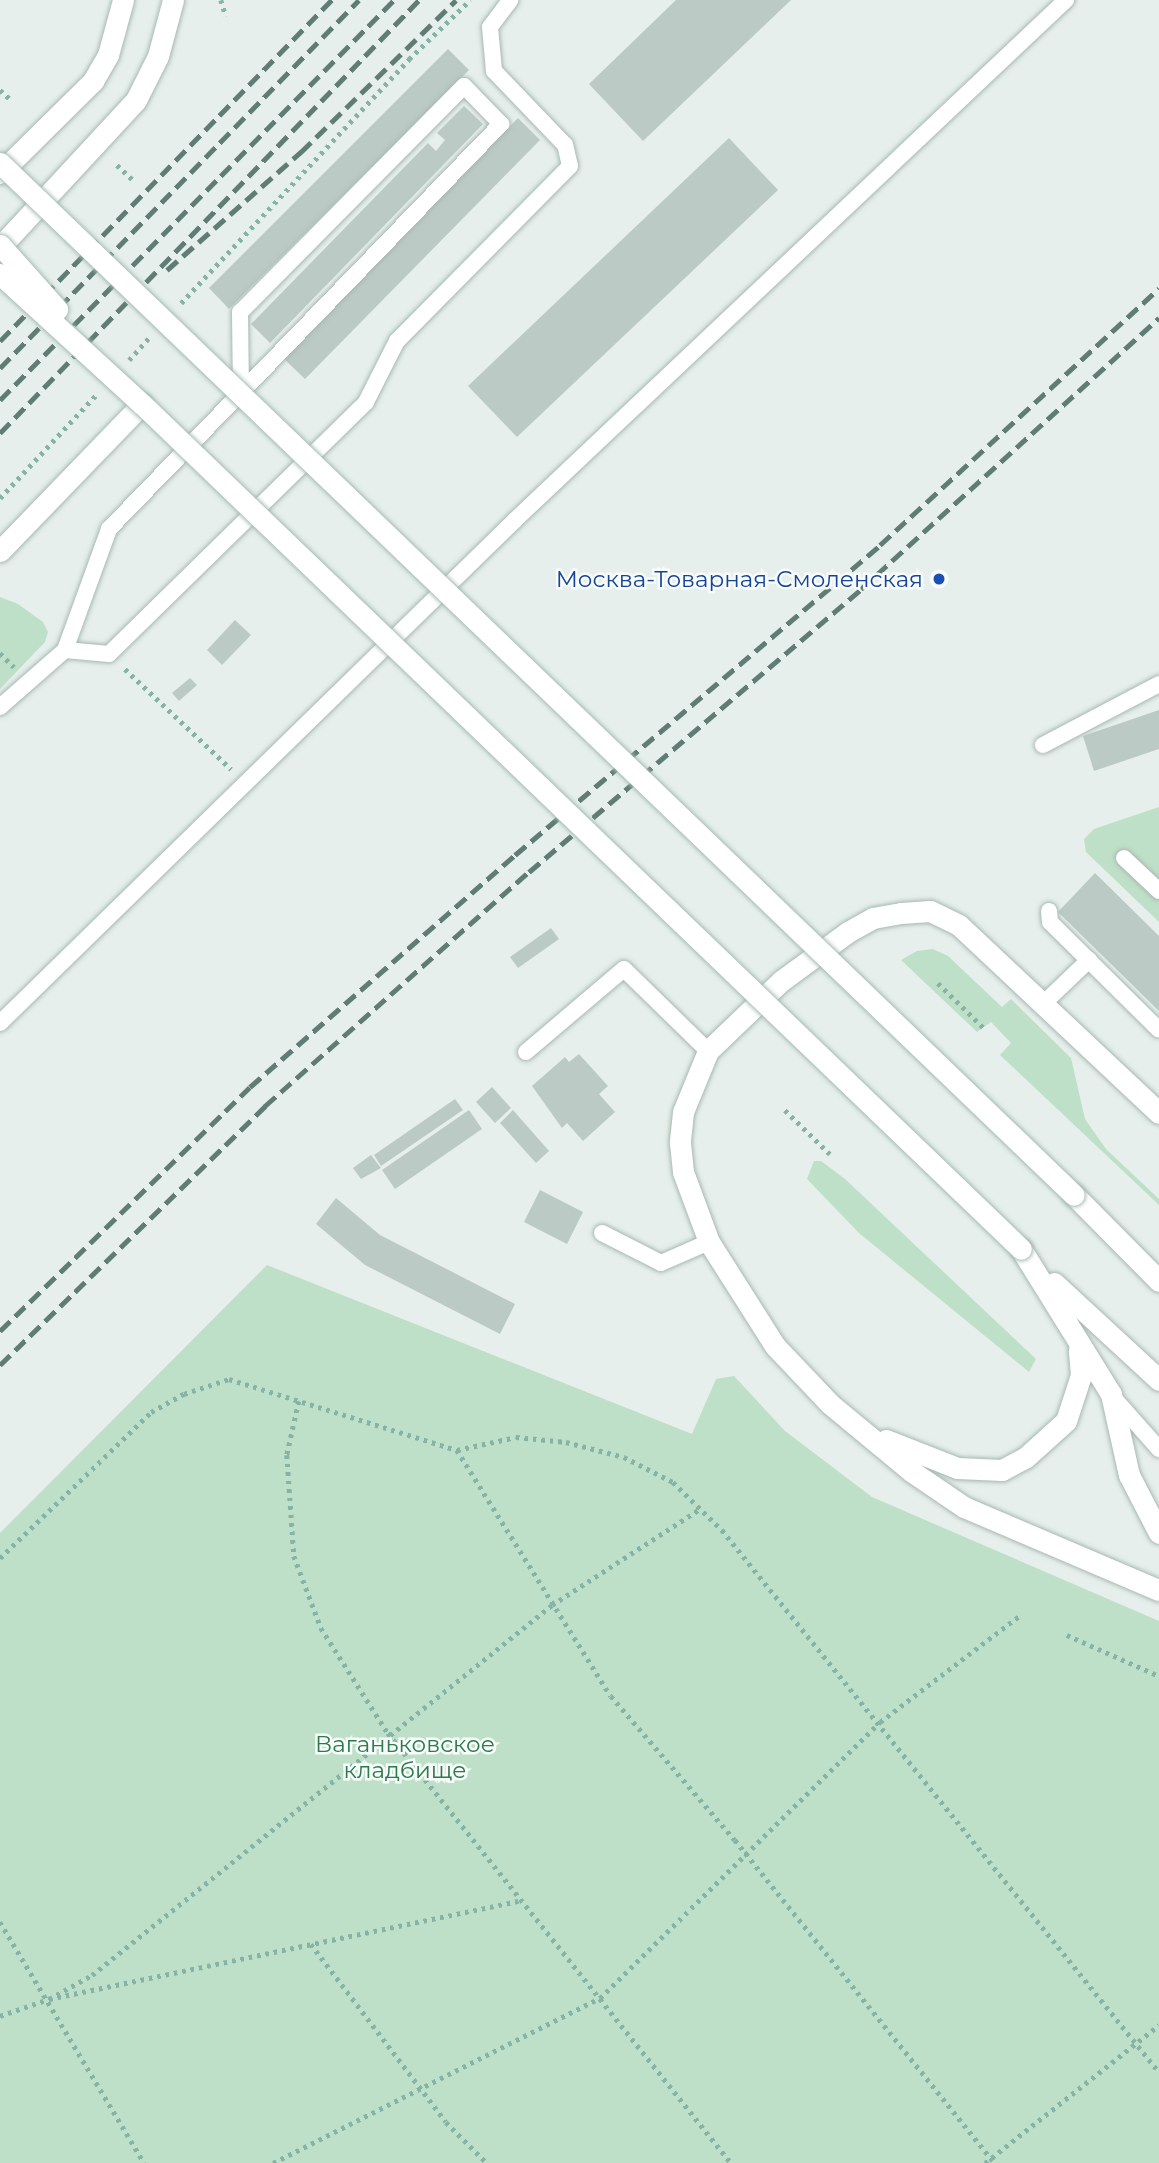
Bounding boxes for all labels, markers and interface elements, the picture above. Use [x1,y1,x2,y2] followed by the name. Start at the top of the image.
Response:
[556,565,923,593] place label: Москва-Товарная-Смоленская
[929,569,949,589] marker: Москва-Товарная-Смоленская
[315,1730,495,1784] park label: Ваганьковское кладбище

